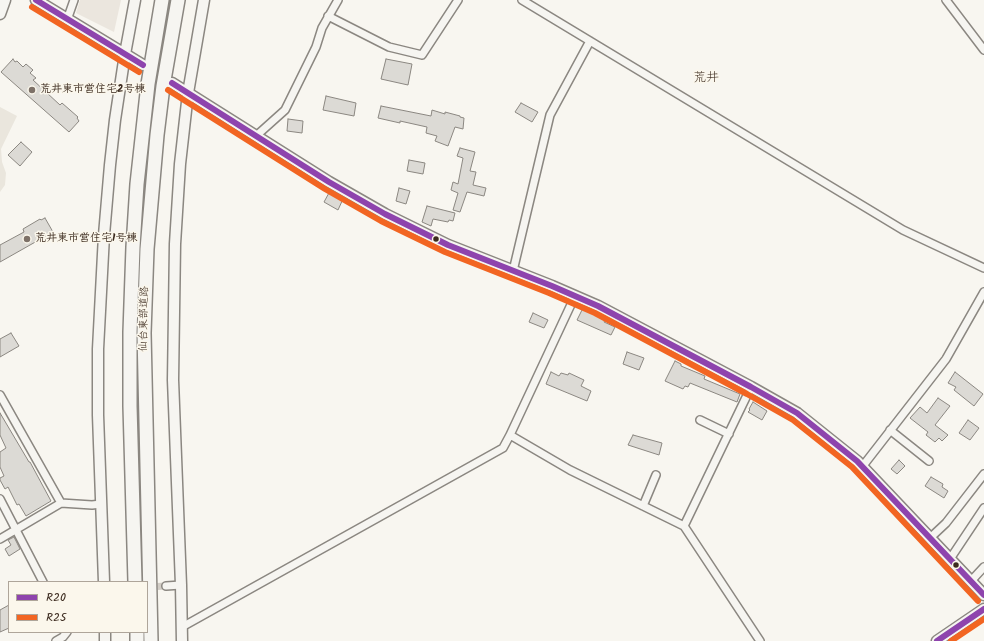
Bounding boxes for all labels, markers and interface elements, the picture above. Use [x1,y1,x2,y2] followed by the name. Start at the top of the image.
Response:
[693,71,719,87] district label: 荒井
[40,83,145,97] place label: 荒井東市営住宅2号棟
[27,85,37,95] marker: 荒井東市営住宅2号棟
[35,232,137,246] place label: 荒井東市営住宅1号棟
[22,234,32,244] marker: 荒井東市営住宅1号棟
[431,234,441,244] unlabelled marker
[138,286,152,352] street label: 仙台東部道路
[951,560,961,570] unlabelled marker
[8,581,148,633] legend
[46,588,66,607] text: R20
[46,608,66,627] text: R25

